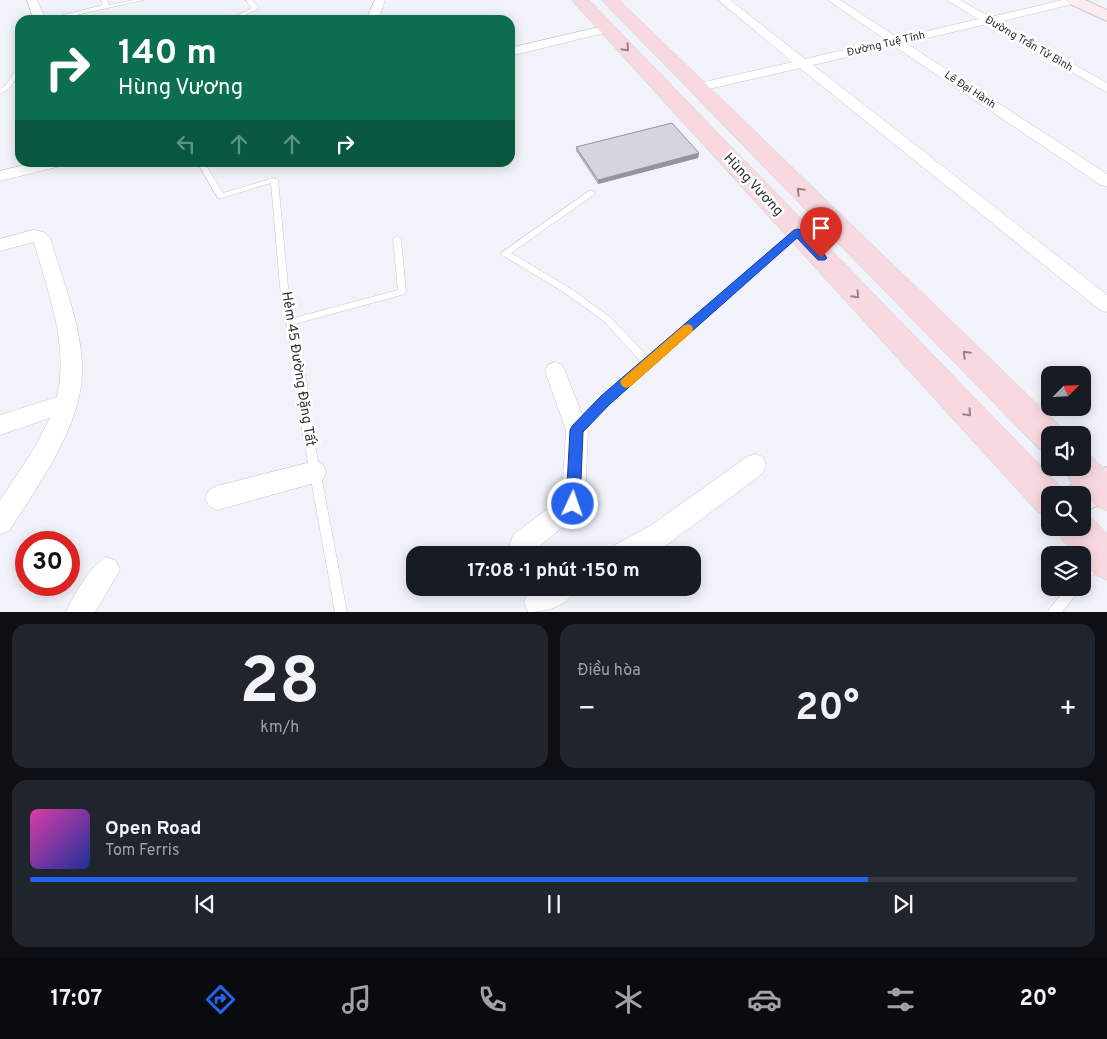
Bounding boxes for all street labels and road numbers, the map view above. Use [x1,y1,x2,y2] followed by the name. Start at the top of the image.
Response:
[983,13,1075,75] street label: Đường Trần Tử Bình
[846,28,926,60] street label: Đường Tuệ Tĩnh
[942,68,998,112] street label: Lê Đại Hành
[720,150,786,220] street label: Hùng Vương
[277,290,319,448] street label: Hẻm 45 Đường Đặng Tất

